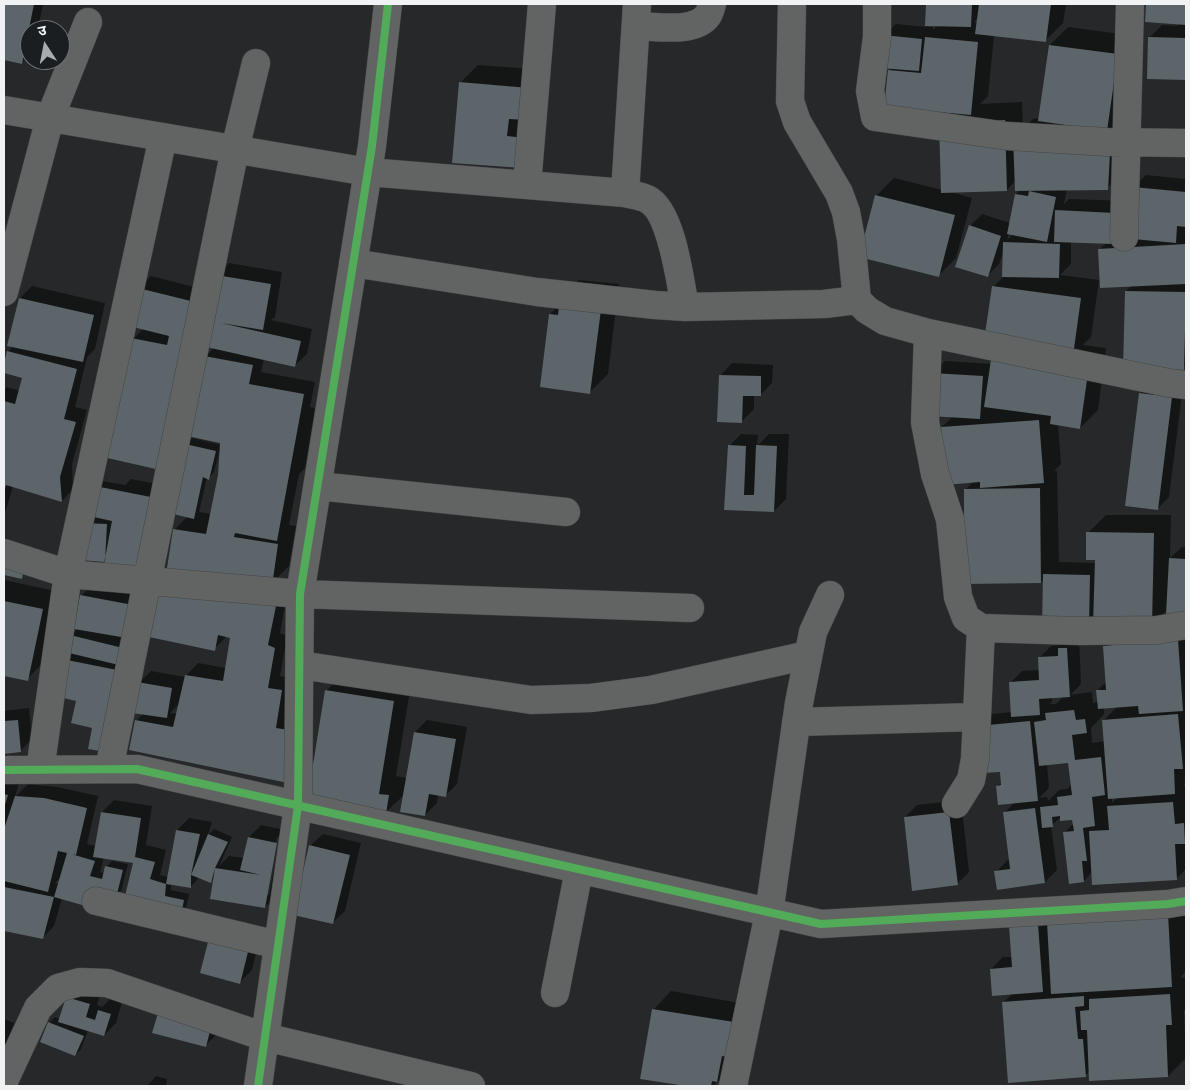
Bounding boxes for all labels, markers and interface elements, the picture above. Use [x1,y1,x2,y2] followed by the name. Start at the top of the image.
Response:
[20,20,70,70] north arrow
[37,22,48,40] text: उ

